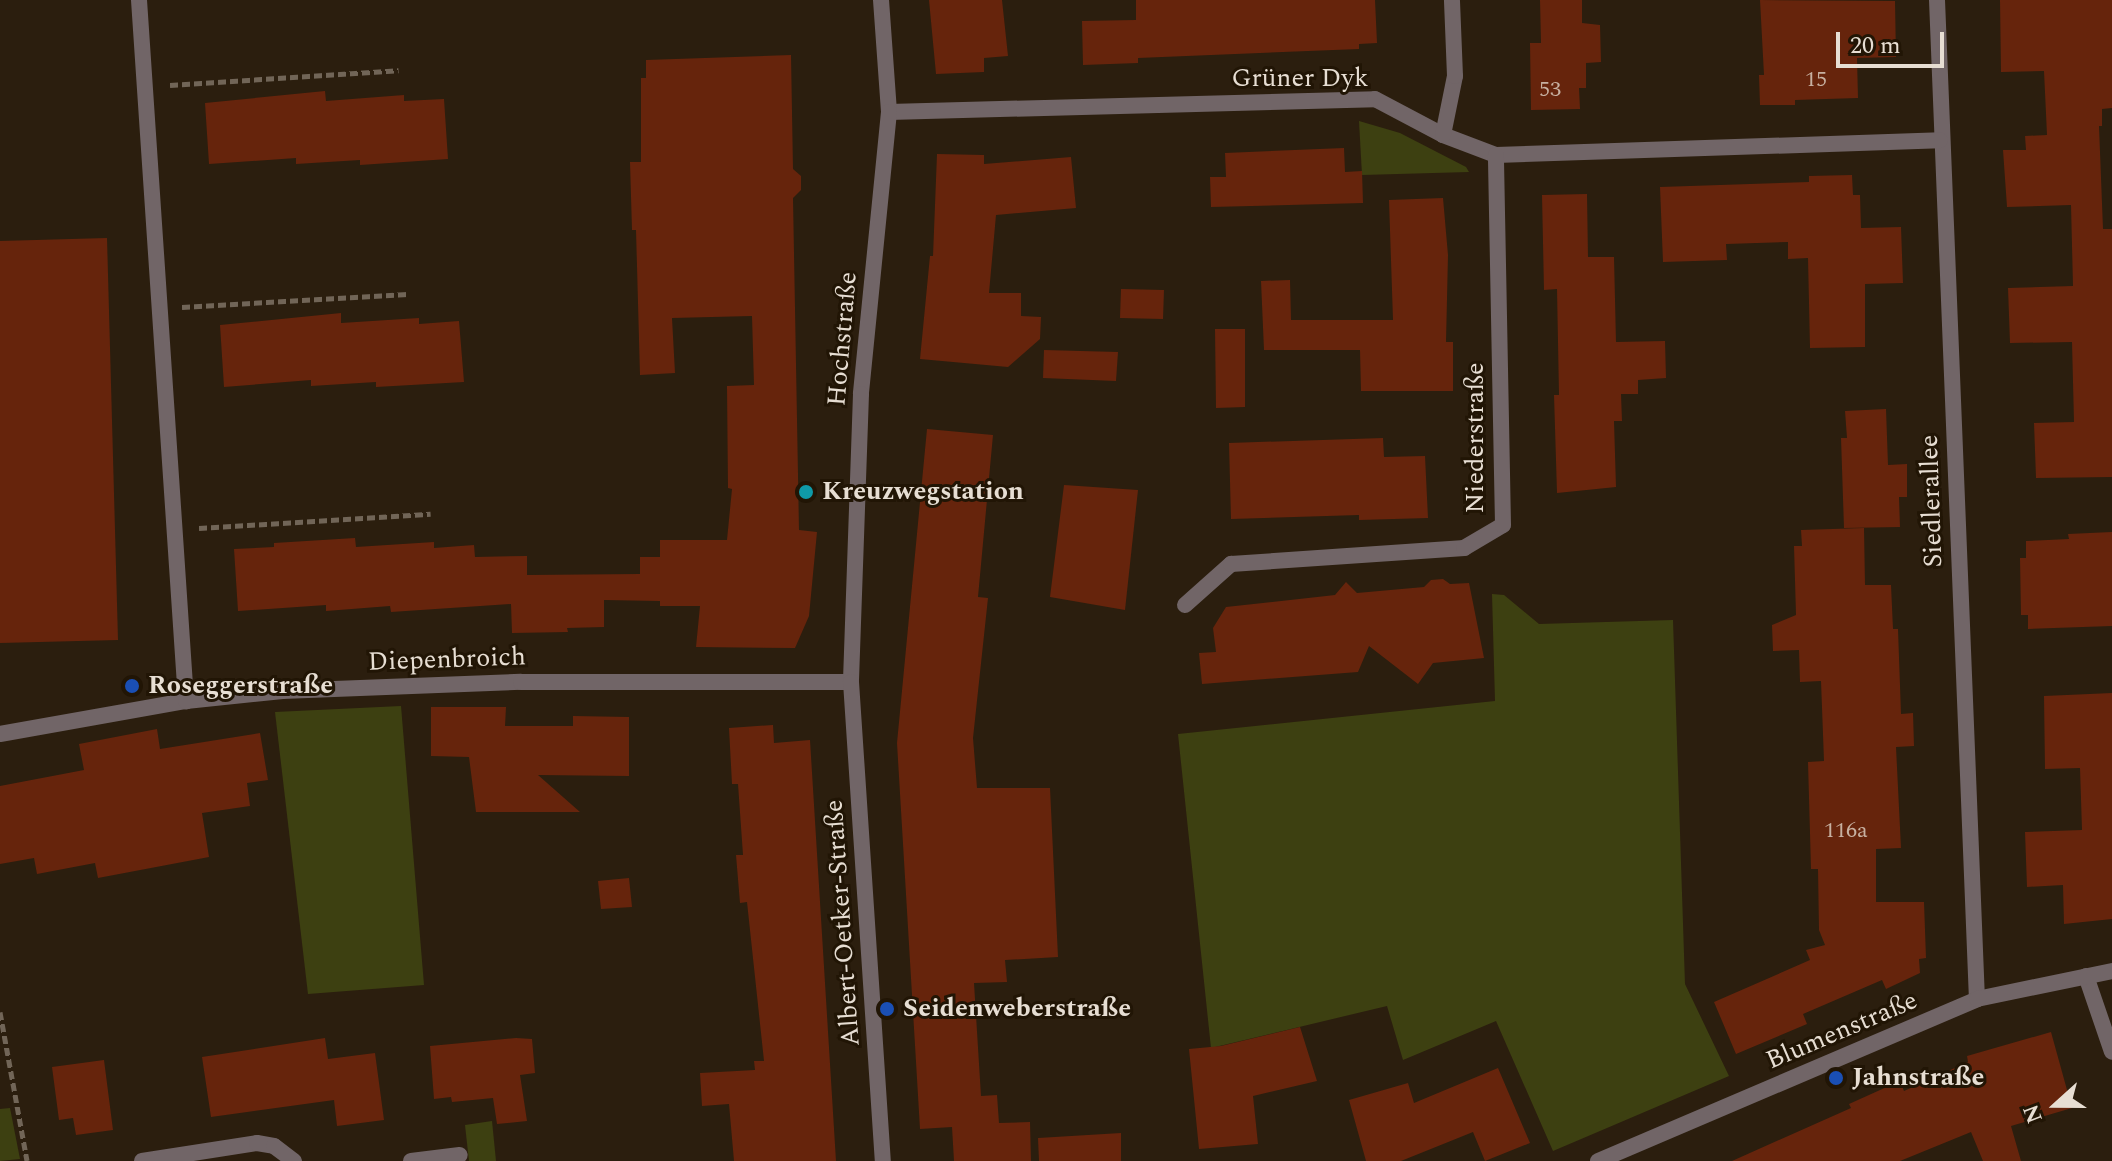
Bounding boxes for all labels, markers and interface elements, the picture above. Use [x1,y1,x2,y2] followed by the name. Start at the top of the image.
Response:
[1840,16,1948,66] scale bar
[1850,28,1901,64] text: 20 m
[1231,63,1369,95] street label: Grüner Dyk
[1805,67,1827,93] house number: 15
[1539,77,1561,103] house number: 53
[822,270,864,408] street label: Hochstraße
[1460,363,1492,513] street label: Niederstraße
[1914,434,1950,568] street label: Siedlerallee
[822,476,1024,508] place label: Kreuzwegstation
[797,483,815,501] marker: Kreuzwegstation
[368,642,526,678] street label: Diepenbroich
[148,670,333,702] place label: Roseggerstraße
[123,677,141,695] marker: Roseggerstraße
[819,799,867,1047] street label: Albert-Oetker-Straße
[1824,818,1868,844] house number: 116a
[1762,985,1922,1077] street label: Blumenstraße
[903,993,1131,1025] place label: Seidenweberstraße
[878,1000,896,1018] marker: Seidenweberstraße
[1852,1062,1984,1094] place label: Jahnstraße
[2016,1065,2096,1145] north arrow
[1827,1069,1845,1087] marker: Jahnstraße
[2015,1099,2052,1128] text: N

